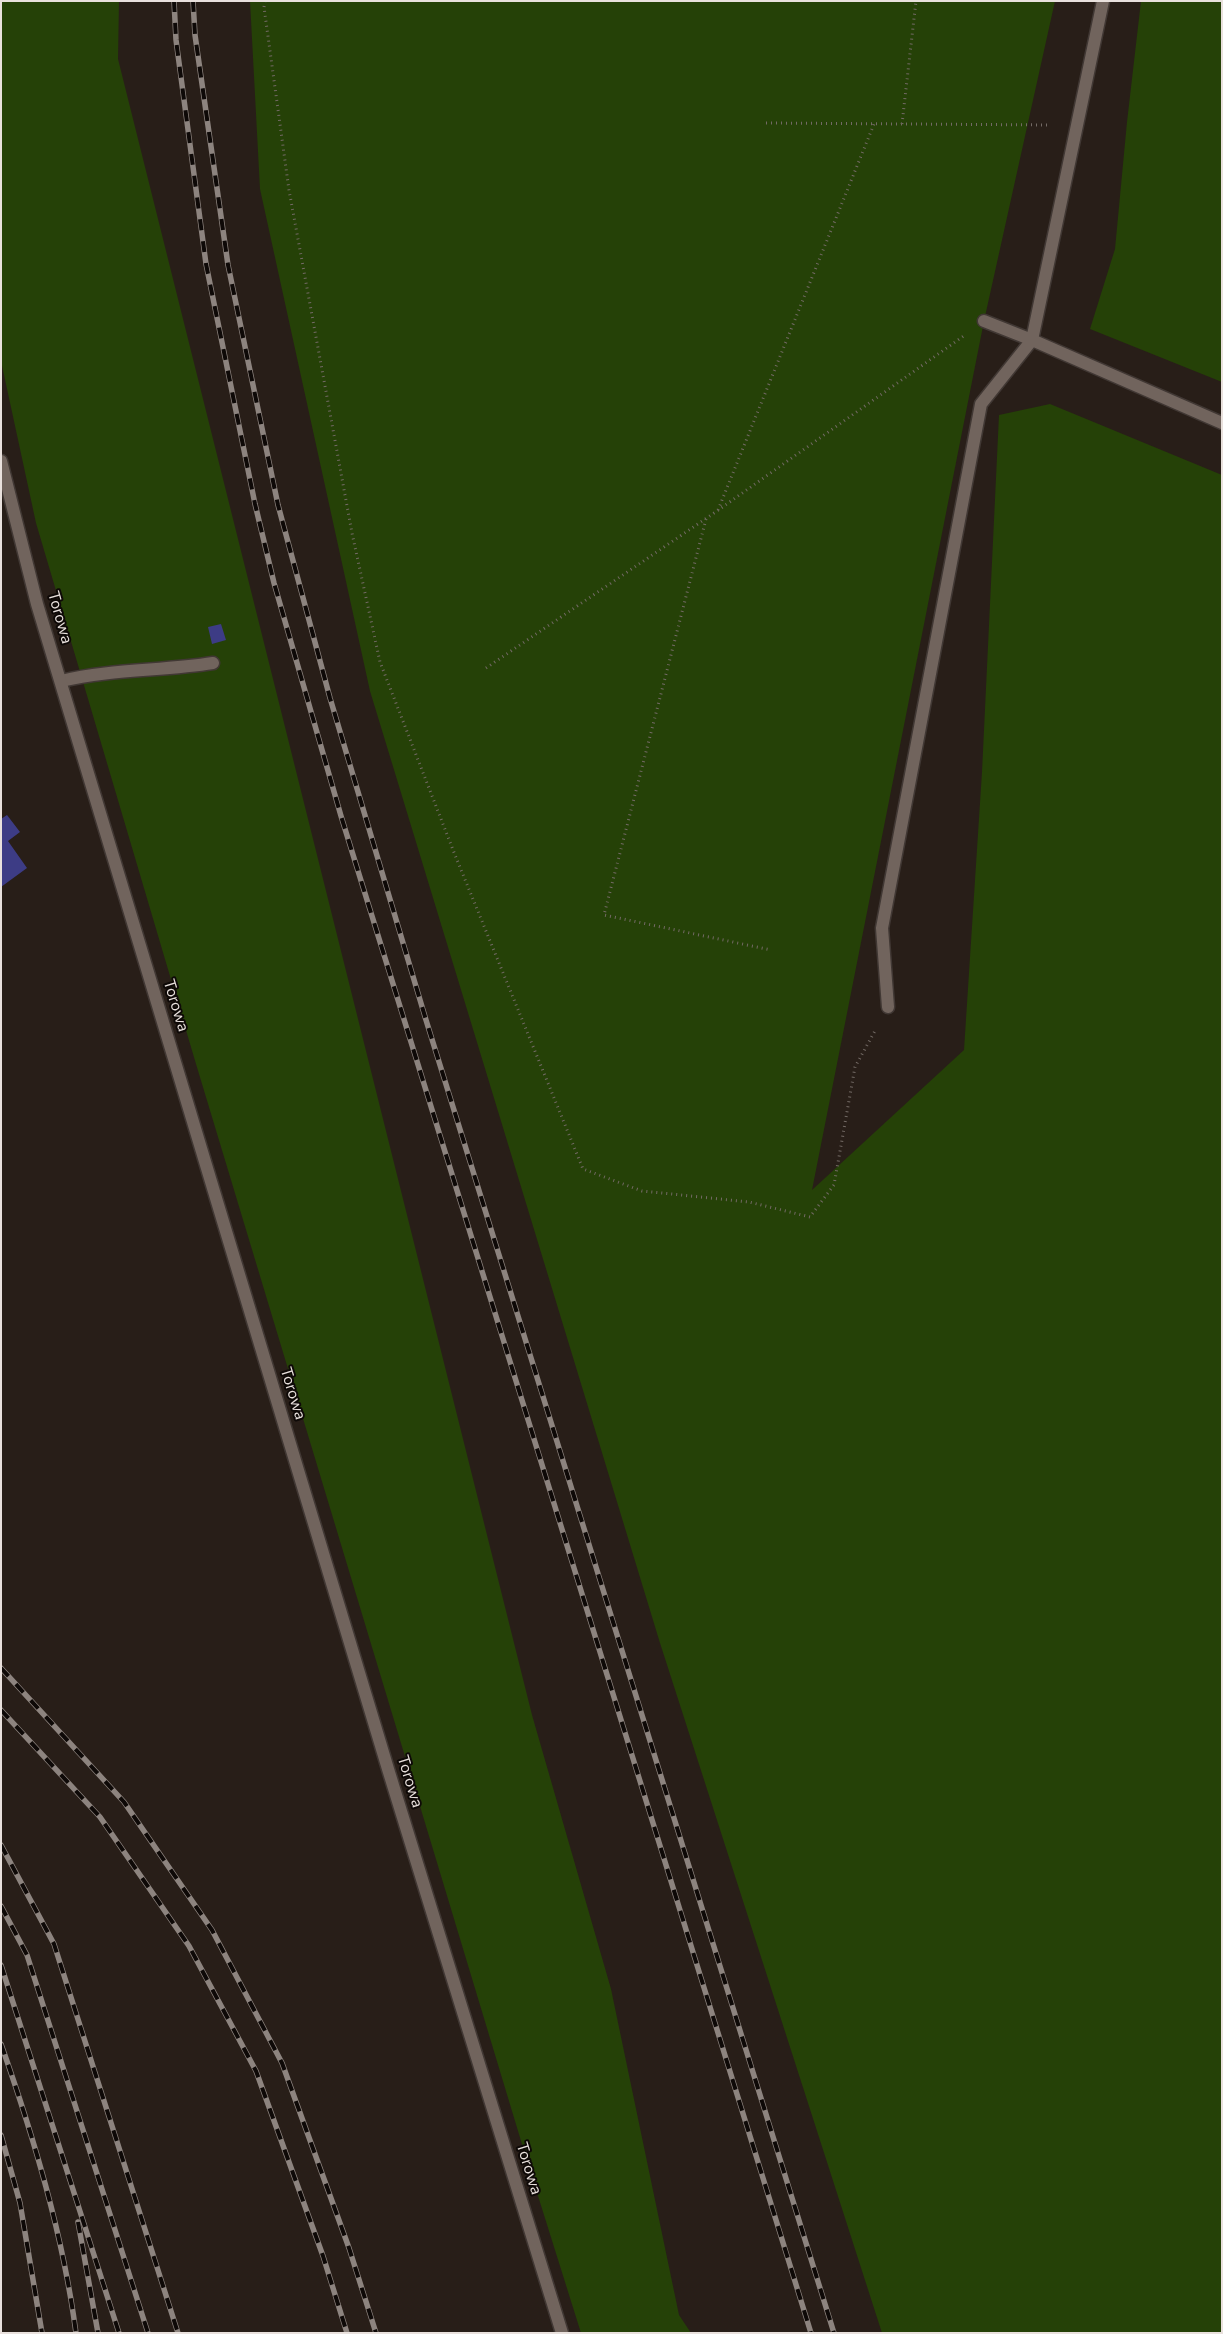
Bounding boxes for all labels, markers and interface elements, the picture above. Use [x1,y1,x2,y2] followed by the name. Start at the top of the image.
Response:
[42,590,76,646] street label: Torowa
[158,978,192,1034] street label: Torowa
[275,1366,309,1422] street label: Torowa
[392,1754,426,1810] street label: Torowa
[511,2141,545,2197] street label: Torowa

